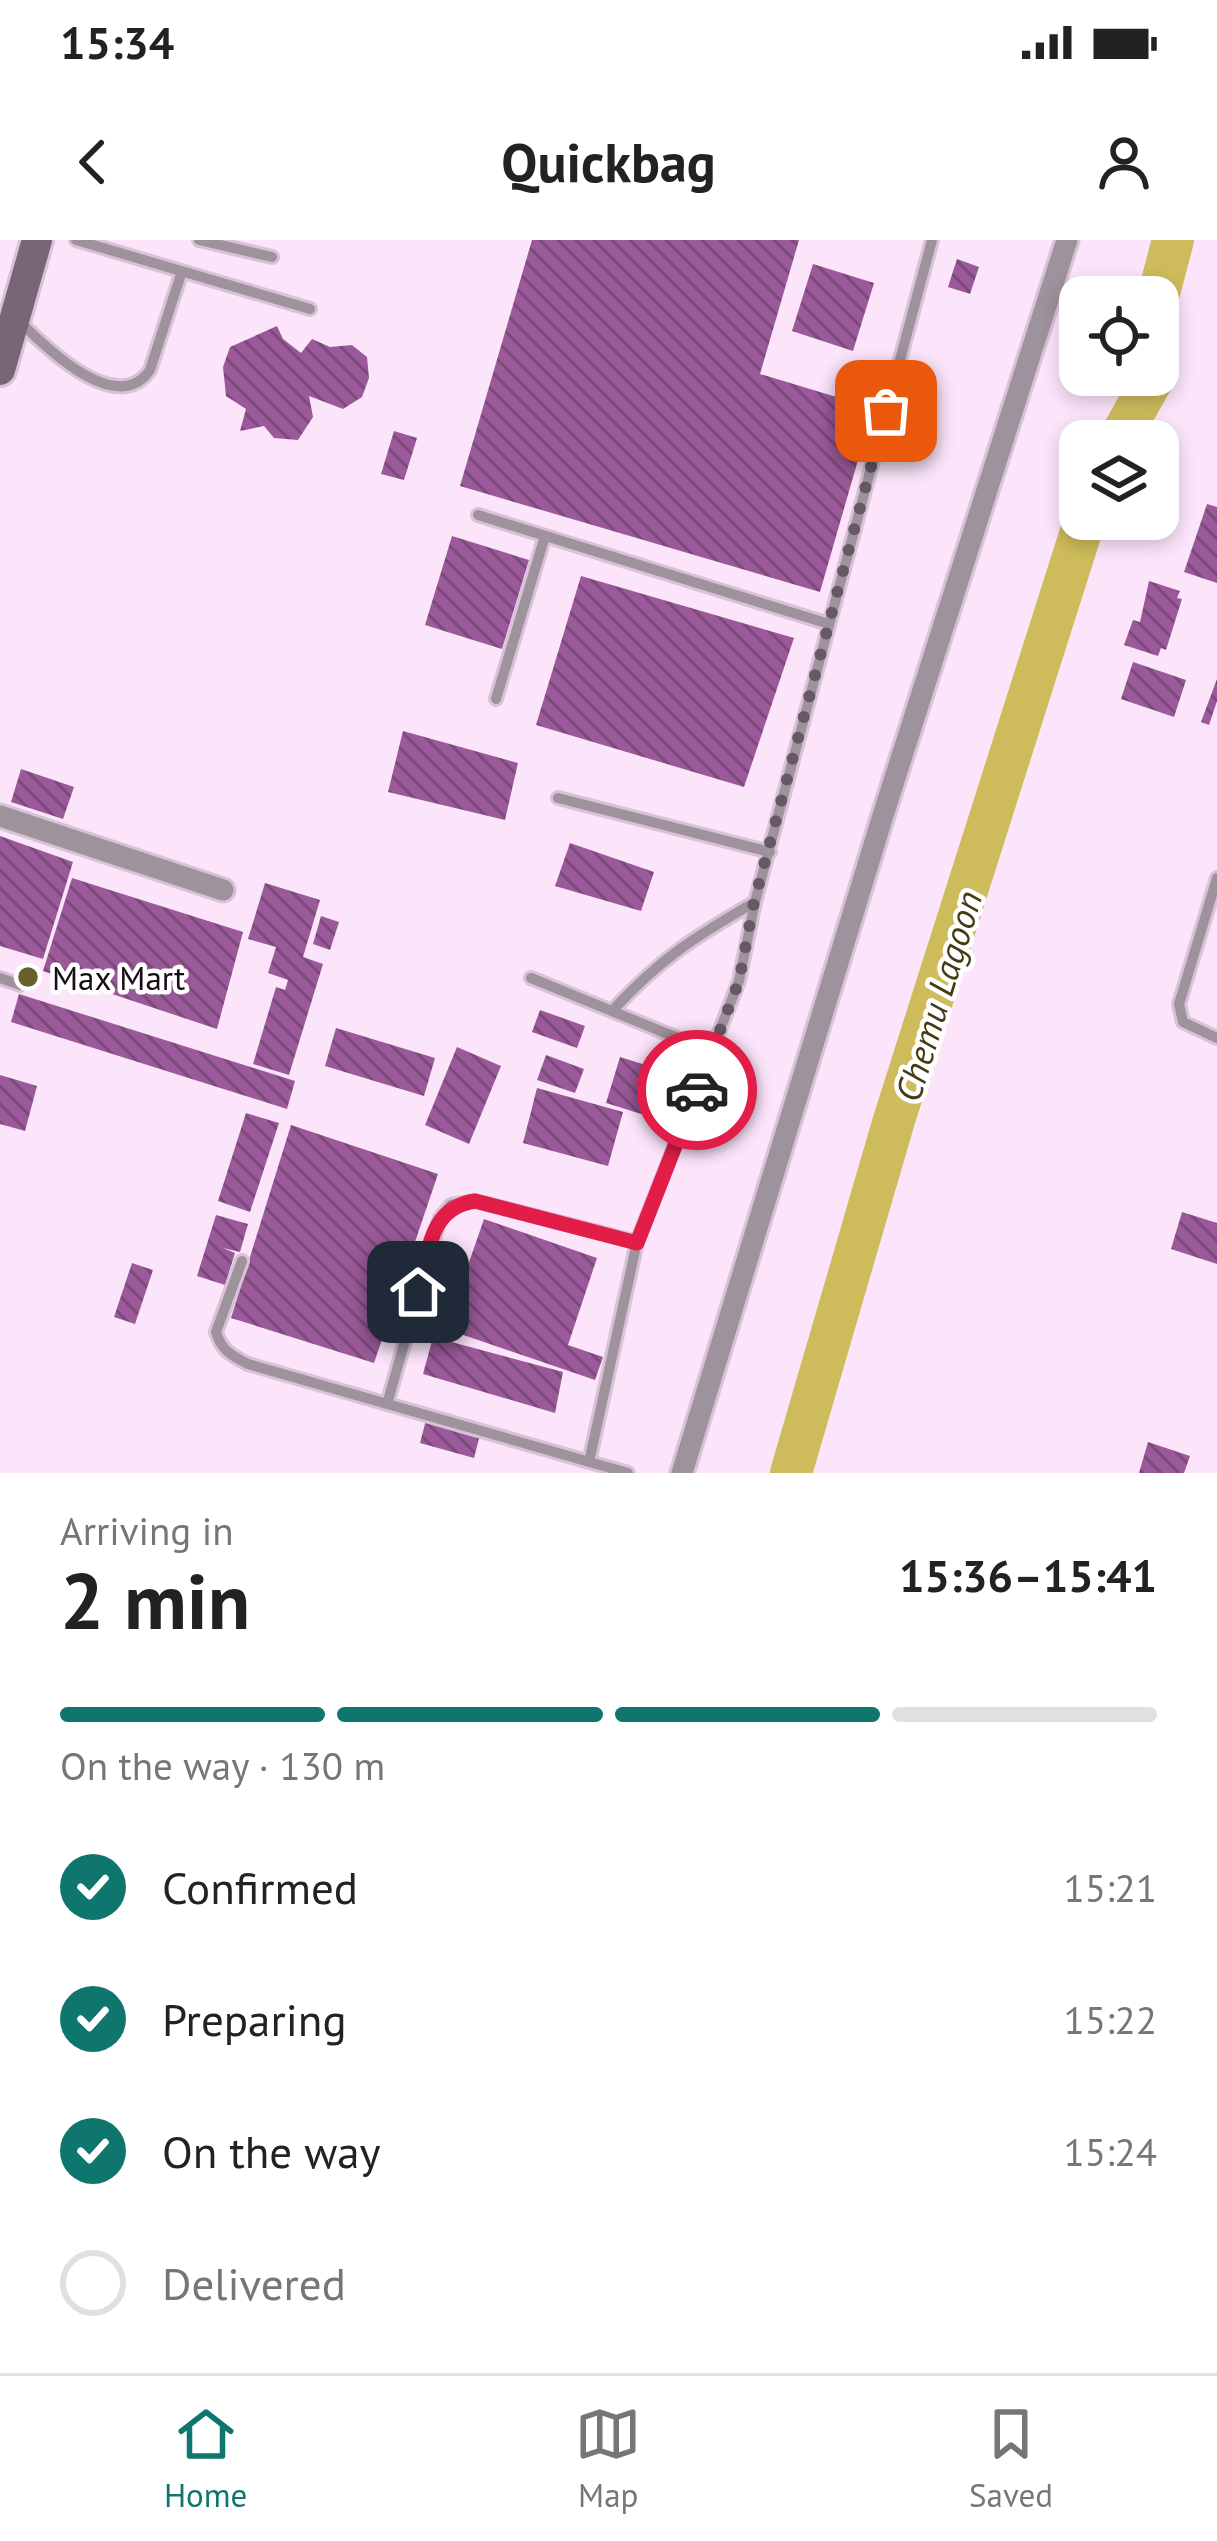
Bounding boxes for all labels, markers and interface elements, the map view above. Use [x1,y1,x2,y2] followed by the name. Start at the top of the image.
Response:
[60,13,174,71] text: 15:34
[501,127,716,197] text: Quickbag
[60,129,126,195] icon: back
[1091,129,1157,195] icon: person
[1059,276,1179,540] map controls
[1059,276,1179,396] button: locate
[835,360,937,462] pin
[853,378,919,444] icon: bag
[1059,420,1179,540] button: layers
[884,885,992,1107] water label: Chemu Lagoon
[52,956,185,999] place label: Max Mart
[15,964,41,990] marker: Max Mart
[637,1030,757,1150] courier
[664,1057,730,1123] icon: car
[367,1241,469,1343] pin
[385,1259,451,1325] icon: home
[60,1505,234,1556] text: Arriving in
[899,1546,1157,1604] text: 15:36–15:41
[60,1550,250,1651] text: 2 min
[60,1740,385,1791] text: On the way · 130 m
[60,1854,126,1920] icon: check
[162,1858,358,1916] text: Confirmed
[1063,1862,1157,1913] text: 15:21
[60,1986,126,2052] icon: check
[162,1990,347,2048] text: Preparing
[1063,1994,1157,2045] text: 15:22
[60,2118,126,2184] icon: check
[162,2122,381,2180] text: On the way
[1063,2126,1157,2177] text: 15:24
[162,2254,346,2312] text: Delivered
[164,2401,247,2516] tab: Home
[575,2401,641,2516] tab: Map
[969,2401,1053,2516] tab: Saved

